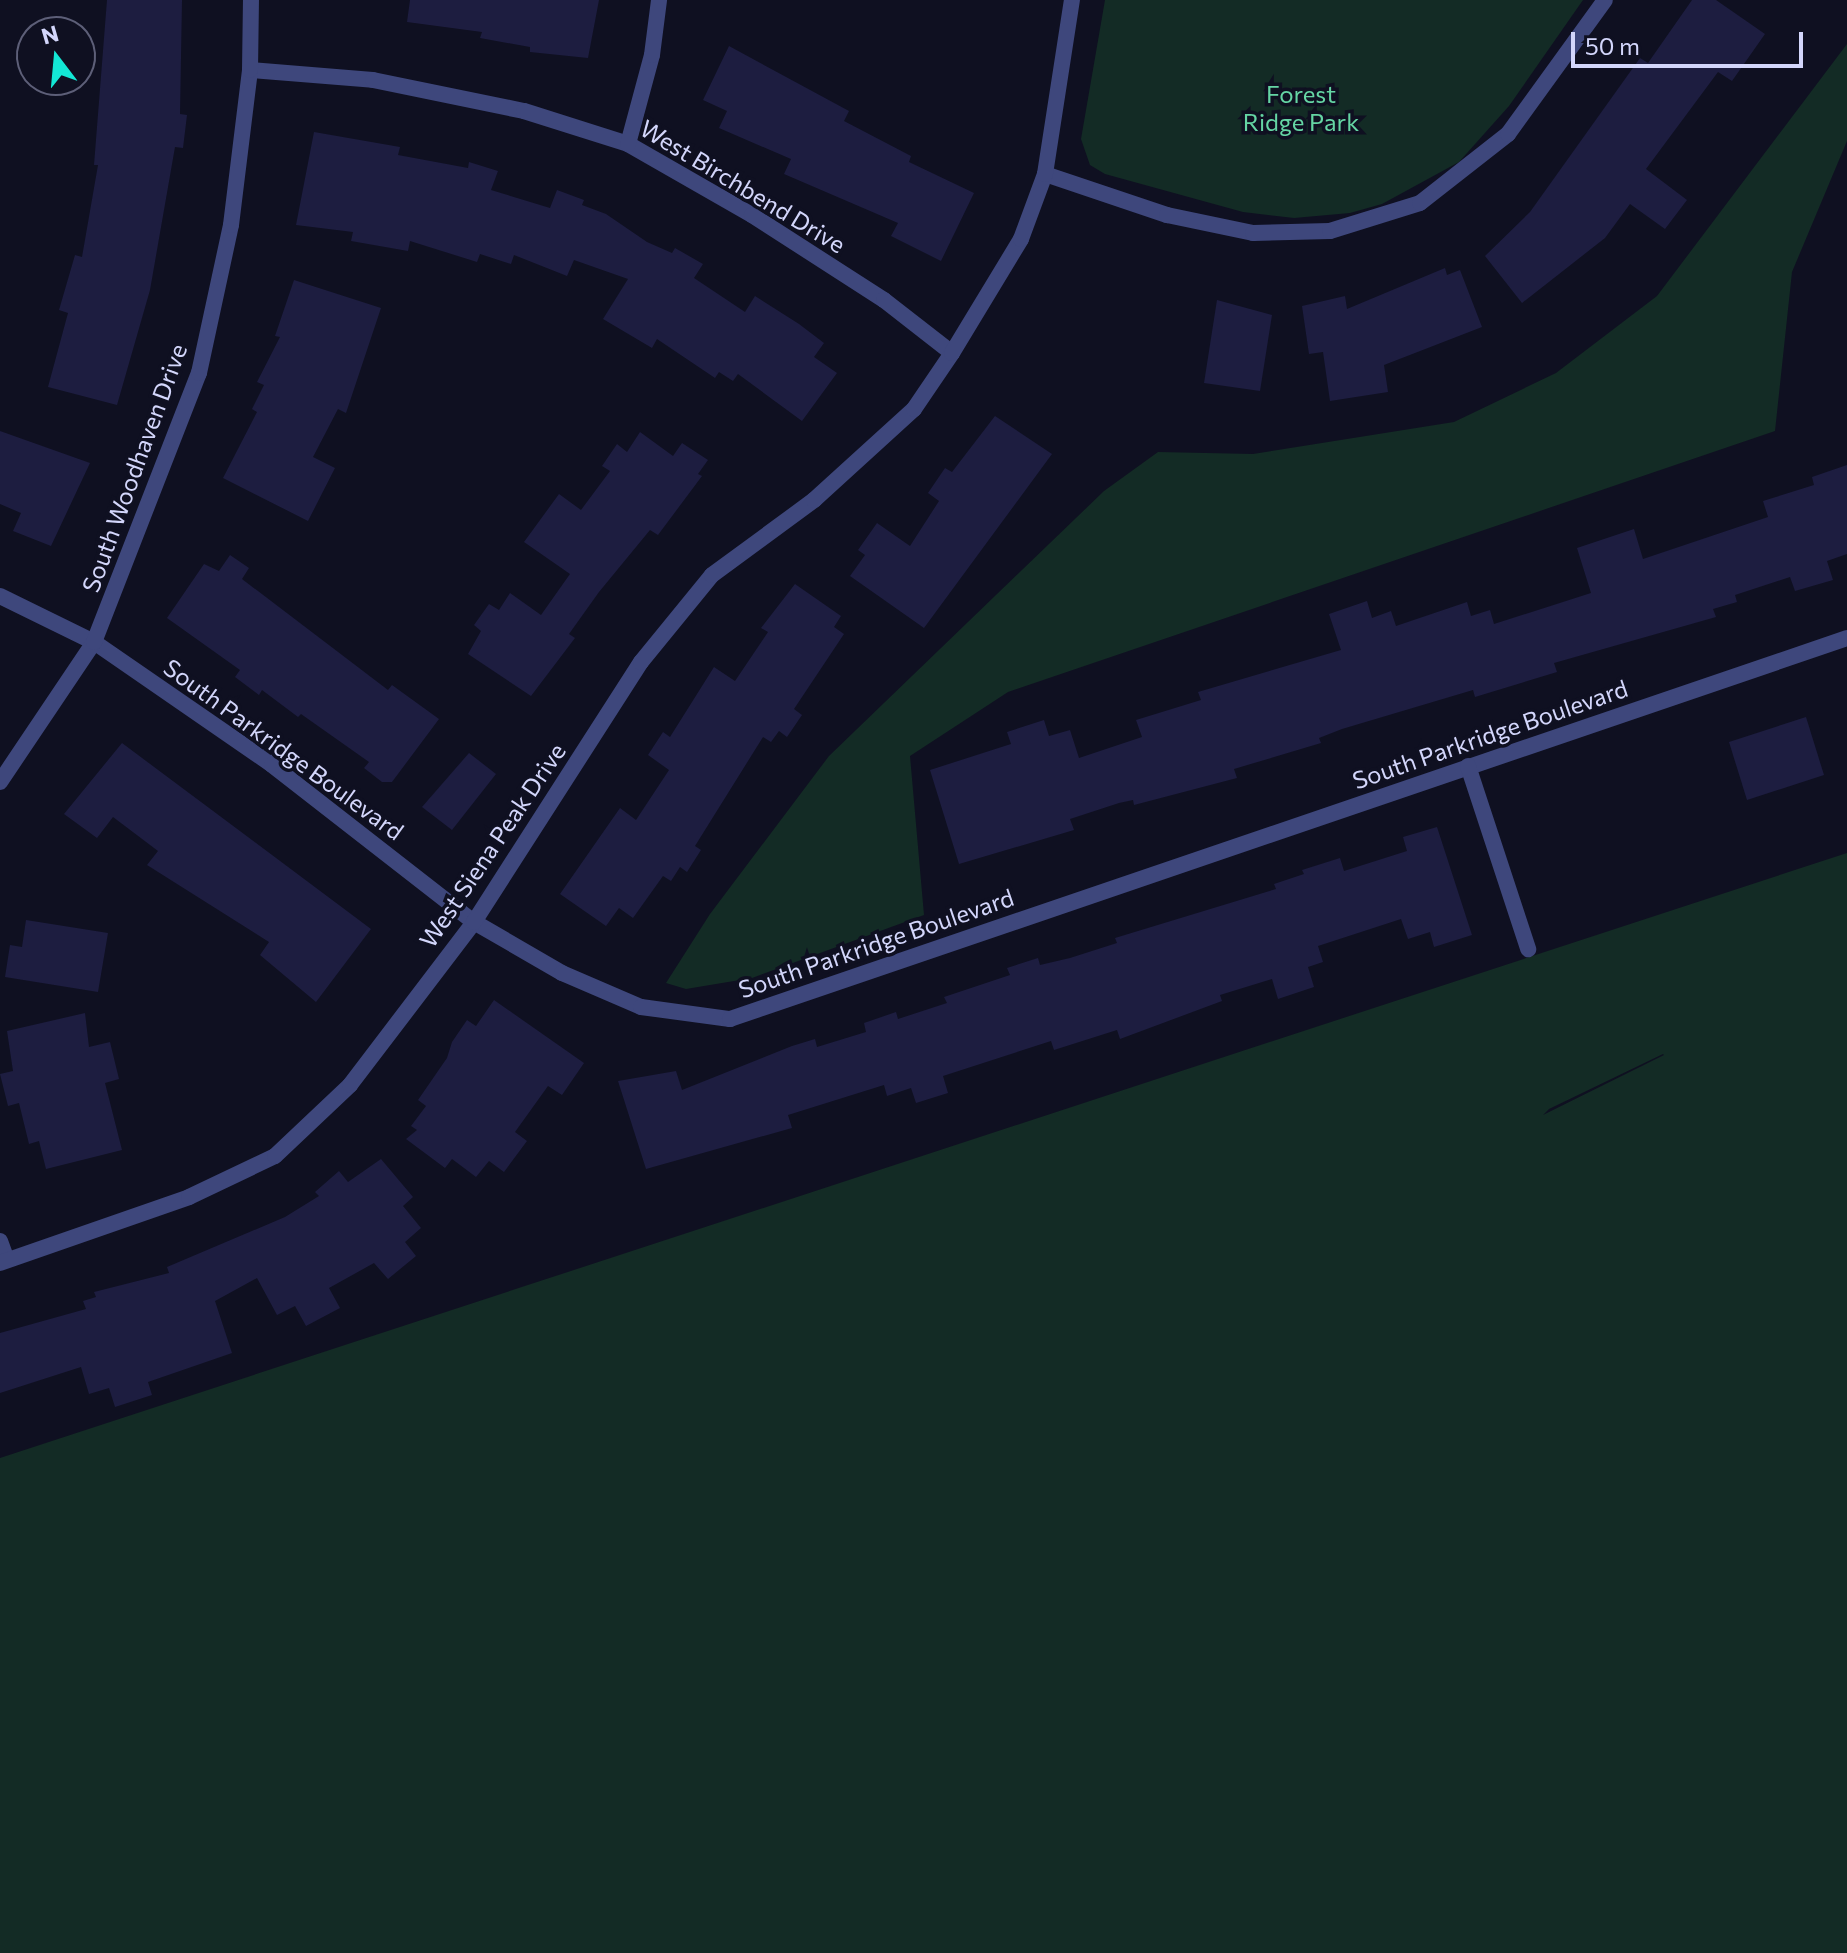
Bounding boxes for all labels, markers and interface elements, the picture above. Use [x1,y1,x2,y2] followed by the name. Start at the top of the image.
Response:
[16,16,96,96] north arrow
[1575,16,1807,66] scale bar
[38,19,61,50] text: N
[1585,31,1640,60] text: 50 m
[1243,80,1359,136] park label: Forest Ridge Park
[635,113,851,259] street label: West Birchbend Drive
[76,340,192,596] street label: South Woodhaven Drive
[159,652,409,846] street label: South Parkridge Boulevard
[1349,673,1631,795] street label: South Parkridge Boulevard
[413,737,571,953] street label: West Siena Peak Drive
[735,882,1017,1004] street label: South Parkridge Boulevard

